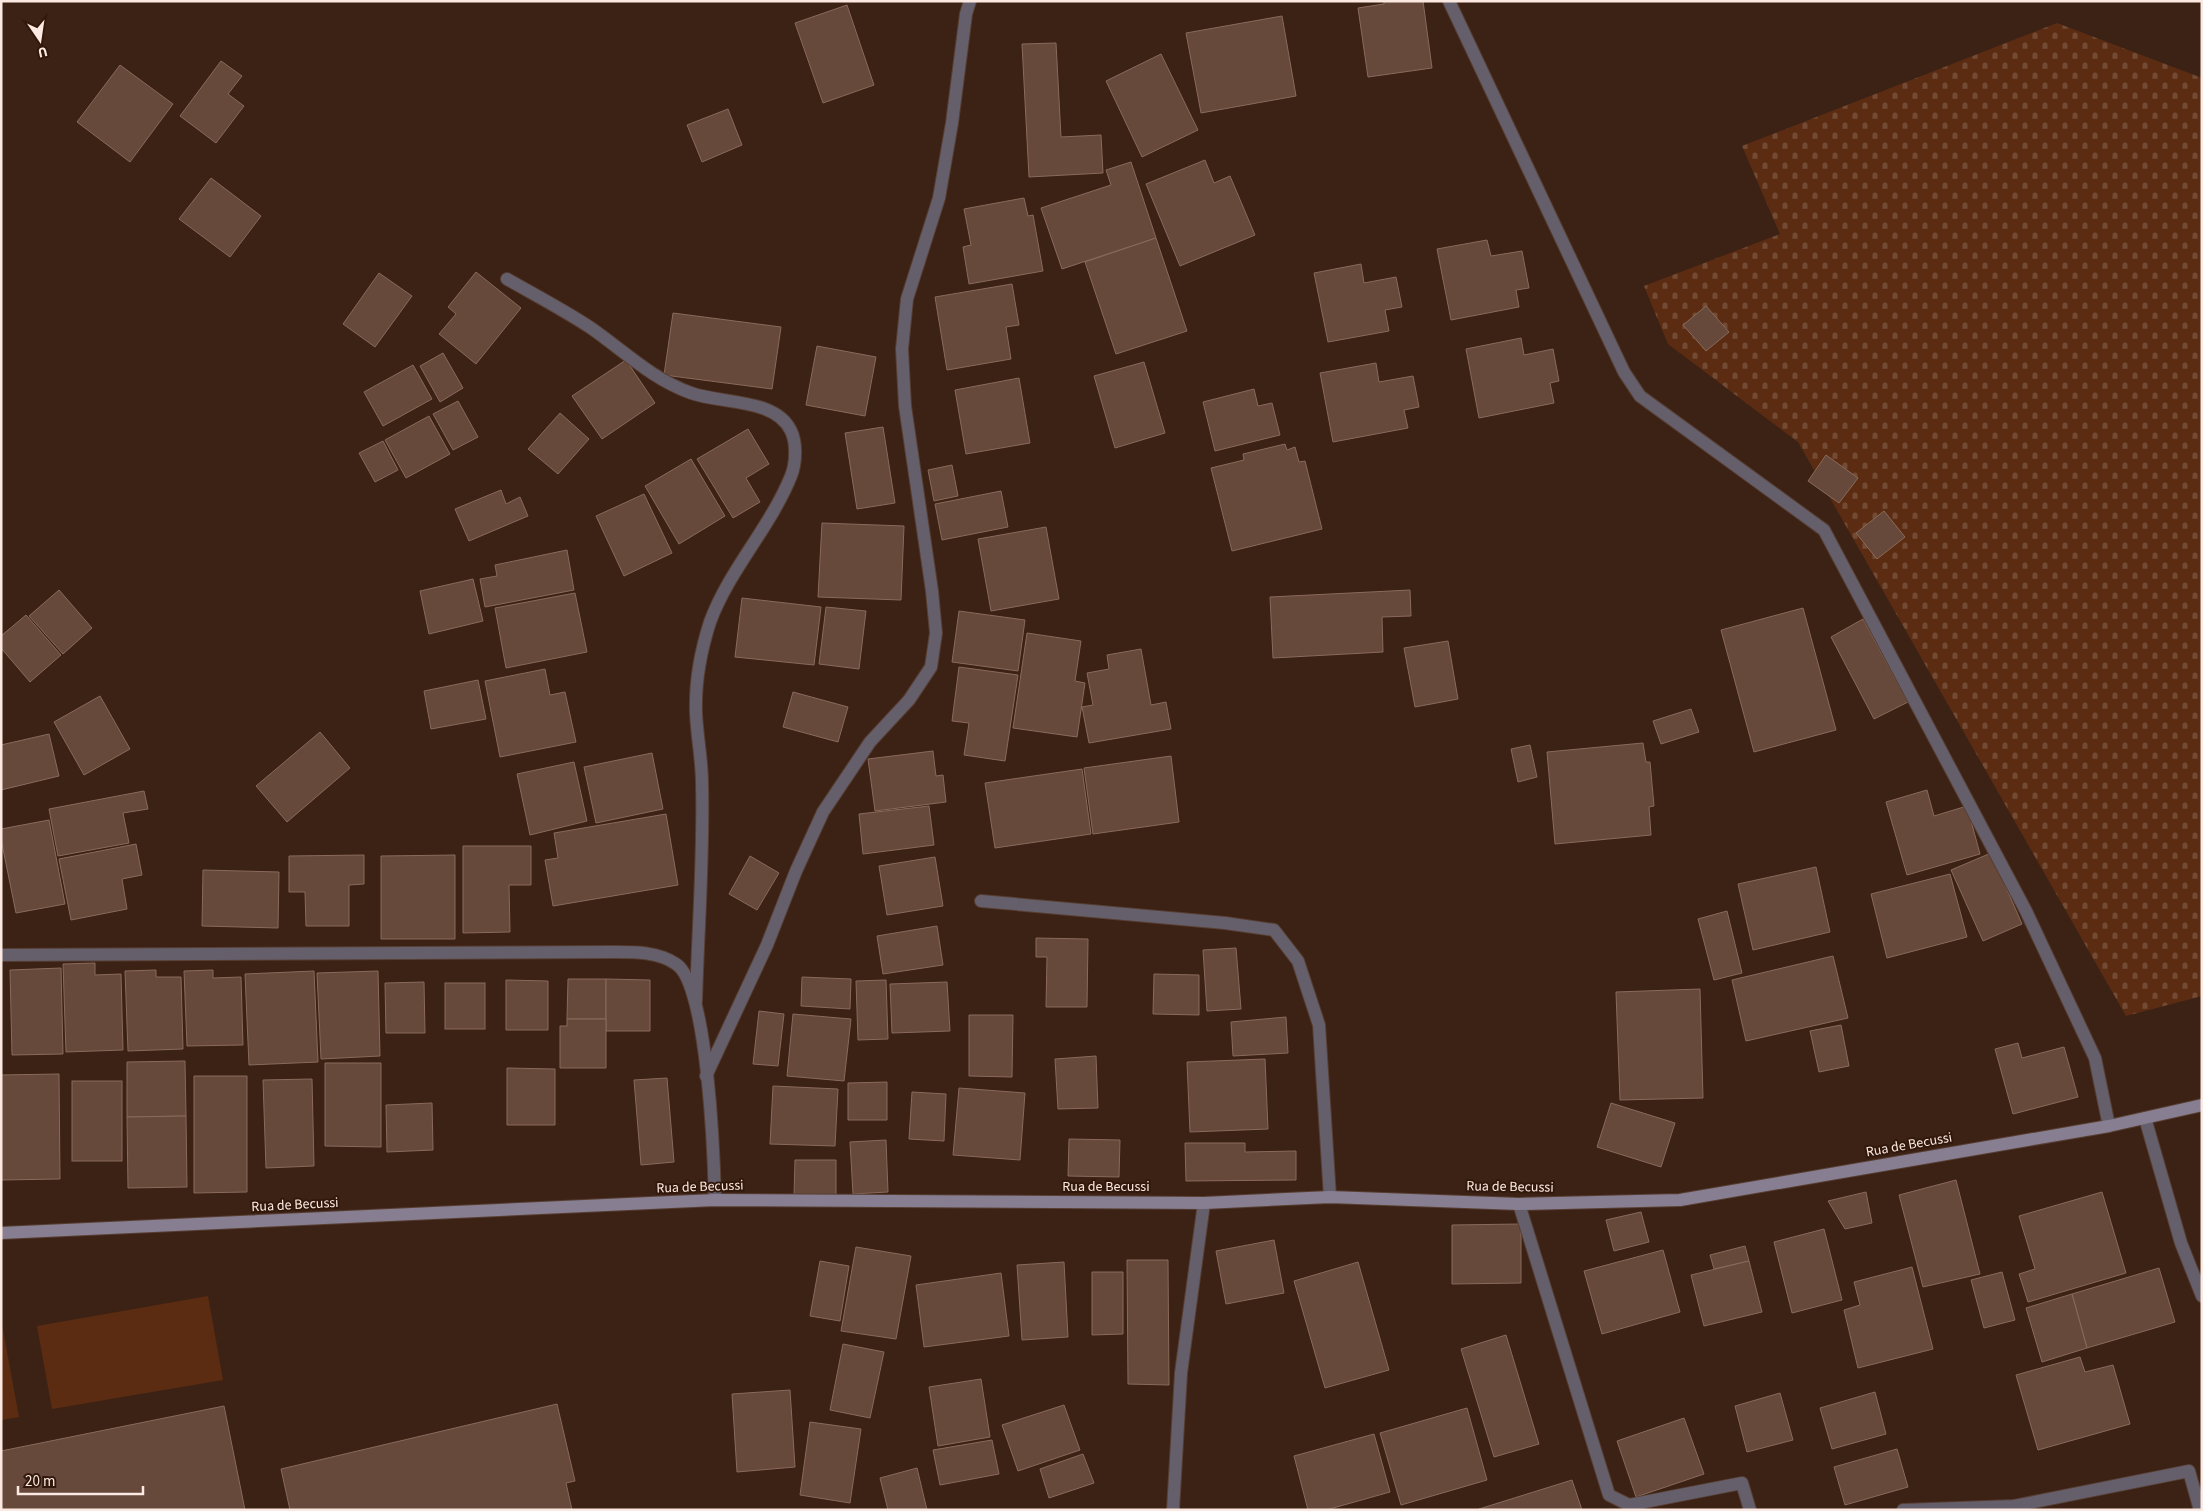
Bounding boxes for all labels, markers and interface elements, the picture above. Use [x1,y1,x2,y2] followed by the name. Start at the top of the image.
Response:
[15,15,65,65] north arrow
[36,41,49,62] text: U
[1864,1128,1954,1162] street label: Rua de Becussi
[656,1175,744,1199] street label: Rua de Becussi
[1466,1176,1554,1198] street label: Rua de Becussi
[1062,1177,1150,1197] street label: Rua de Becussi
[251,1193,339,1217] street label: Rua de Becussi
[18,1464,142,1496] scale bar
[25,1471,55,1492] text: 20 m

